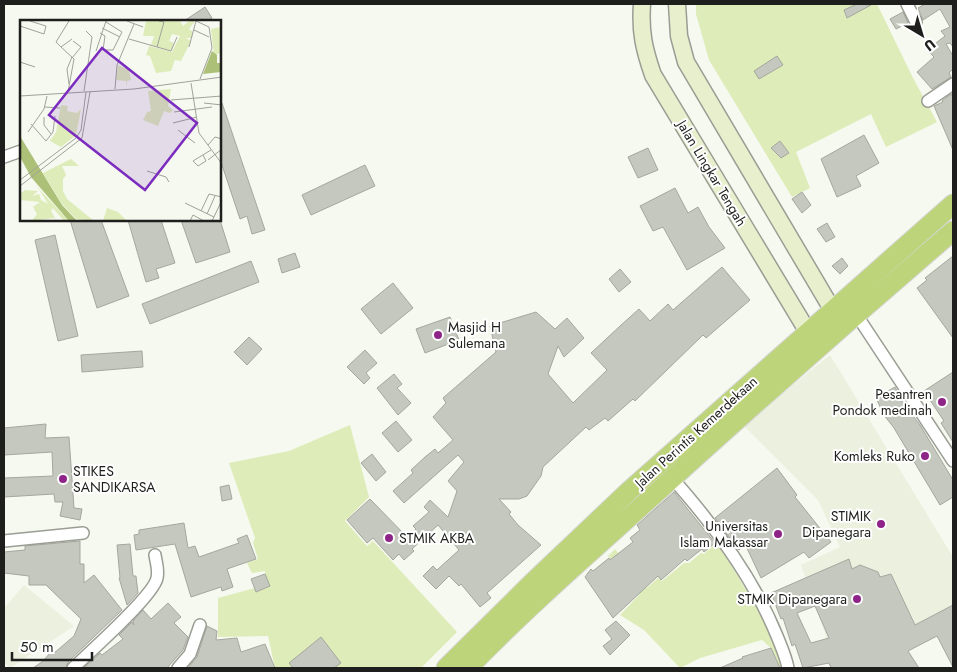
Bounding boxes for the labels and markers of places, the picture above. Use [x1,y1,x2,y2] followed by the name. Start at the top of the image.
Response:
[448,317,505,353] place label: Masjid H Sulemana
[432,329,444,341] marker: Masjid H Sulemana
[833,384,932,420] place label: Pesantren Pondok medinah
[936,396,948,408] marker: Pesantren Pondok medinah
[834,446,915,466] place label: Komleks Ruko
[919,450,931,462] marker: Komleks Ruko
[73,461,156,497] place label: STIKES SANDIKARSA
[57,473,69,485] marker: STIKES SANDIKARSA
[802,506,871,542] place label: STIMIK Dipanegara
[680,516,768,552] place label: Universitas Islam Makassar
[875,518,887,530] marker: STIMIK Dipanegara
[399,528,475,548] place label: STMIK AKBA
[772,528,784,540] marker: Universitas Islam Makassar
[383,532,395,544] marker: STMIK AKBA
[737,589,847,609] place label: STMIK Dipanegara
[851,593,863,605] marker: STMIK Dipanegara

